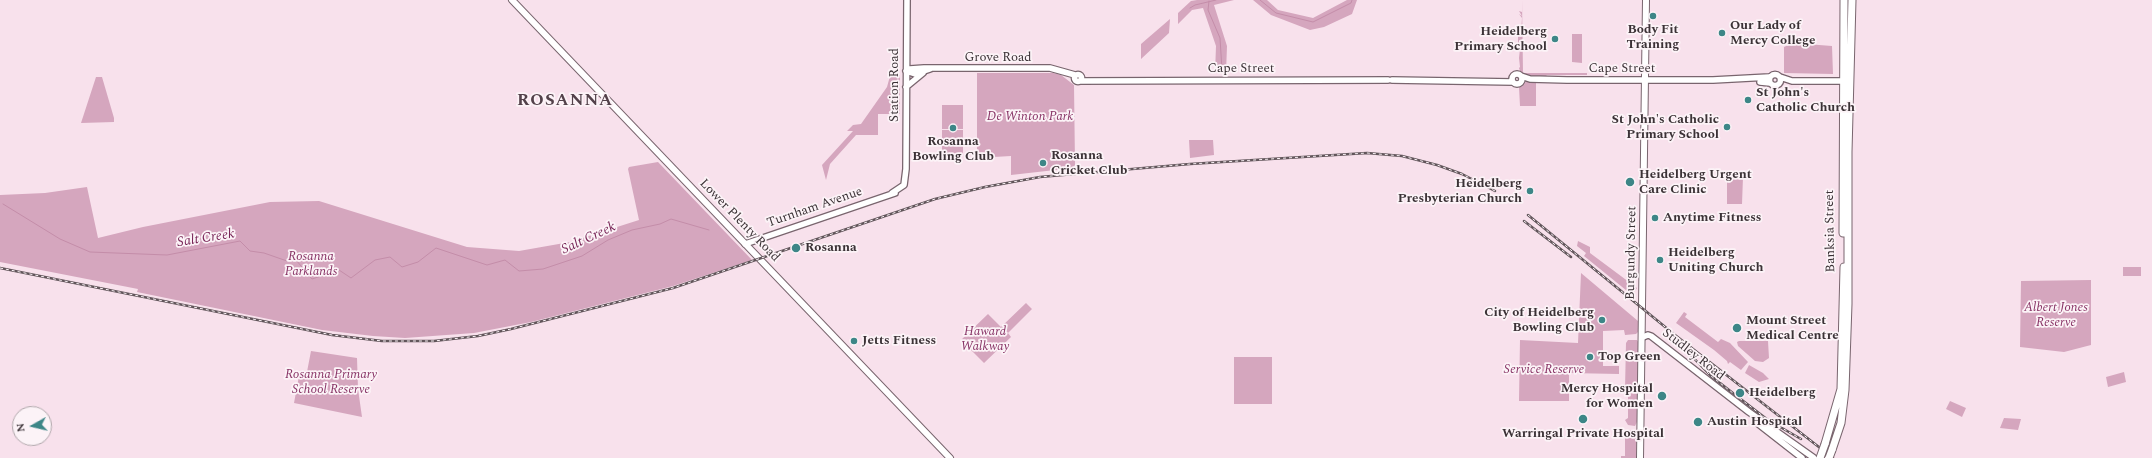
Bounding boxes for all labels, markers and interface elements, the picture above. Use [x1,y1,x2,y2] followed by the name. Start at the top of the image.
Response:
[1648,11,1658,21] marker: Body Fit Training
[1730,18,1816,49] place label: Our Lady of Mercy College
[1627,22,1679,53] place label: Body Fit Training
[1454,24,1547,55] place label: Heidelberg Primary School
[1717,28,1727,38] marker: Our Lady of Mercy College
[1550,34,1560,44] marker: Heidelberg Primary School
[887,48,903,122] street label: Station Road
[964,50,1032,66] street label: Grove Road
[1208,61,1274,77] street label: Cape Street
[1589,61,1655,77] street label: Cape Street
[1756,85,1855,116] place label: St John's Catholic Church
[517,92,613,112] district label: ROSANNA
[1743,95,1753,105] marker: St John's Catholic Church
[987,109,1073,125] park label: De Winton Park
[1611,112,1719,143] place label: St John's Catholic Primary School
[1722,122,1732,132] marker: St John's Catholic Primary School
[948,123,958,133] marker: Rosanna Bowling Club
[912,134,994,165] place label: Rosanna Bowling Club
[1051,148,1127,179] place label: Rosanna Cricket Club
[1038,158,1048,168] marker: Rosanna Cricket Club
[1639,167,1752,198] place label: Heidelberg Urgent Care Clinic
[695,176,783,266] street label: Lower Plenty Road
[1398,176,1522,207] place label: Heidelberg Presbyterian Church
[1624,176,1636,188] marker: Heidelberg Urgent Care Clinic
[765,184,865,232] street label: Turnham Avenue
[1525,186,1535,196] marker: Heidelberg Presbyterian Church
[1822,189,1840,273] street label: Banksia Street
[1623,206,1641,300] street label: Burgundy Street
[1663,210,1761,226] place label: Anytime Fitness
[1650,213,1660,223] marker: Anytime Fitness
[559,219,619,259] water label: Salt Creek
[176,226,236,252] water label: Salt Creek
[805,240,857,256] place label: Rosanna
[790,242,802,254] marker: Rosanna
[1668,245,1763,276] place label: Heidelberg Uniting Church
[285,249,337,280] park label: Rosanna Parklands
[1655,255,1665,265] marker: Heidelberg Uniting Church
[2024,300,2088,331] park label: Albert Jones Reserve
[1484,305,1594,336] place label: City of Heidelberg Bowling Club
[1746,313,1839,344] place label: Mount Street Medical Centre
[1597,315,1607,325] marker: City of Heidelberg Bowling Club
[1731,322,1743,334] marker: Mount Street Medical Centre
[961,324,1009,355] park label: Haward Walkway
[1659,326,1727,384] street label: Studley Road
[862,333,936,349] place label: Jetts Fitness
[849,336,859,346] marker: Jetts Fitness
[1598,349,1661,365] place label: Top Green
[1585,352,1595,362] marker: Top Green
[1504,362,1584,378] park label: Service Reserve
[285,367,377,398] park label: Rosanna Primary School Reserve
[1561,381,1653,412] place label: Mercy Hospital for Women
[1749,385,1816,401] place label: Heidelberg
[1734,387,1746,399] marker: Heidelberg
[1656,390,1668,402] marker: Mercy Hospital for Women
[12,406,52,446] north arrow
[1577,413,1589,425] marker: Warringal Private Hospital
[1707,414,1802,430] place label: Austin Hospital
[1692,416,1704,428] marker: Austin Hospital
[12,422,30,433] text: N
[1502,426,1664,442] place label: Warringal Private Hospital

